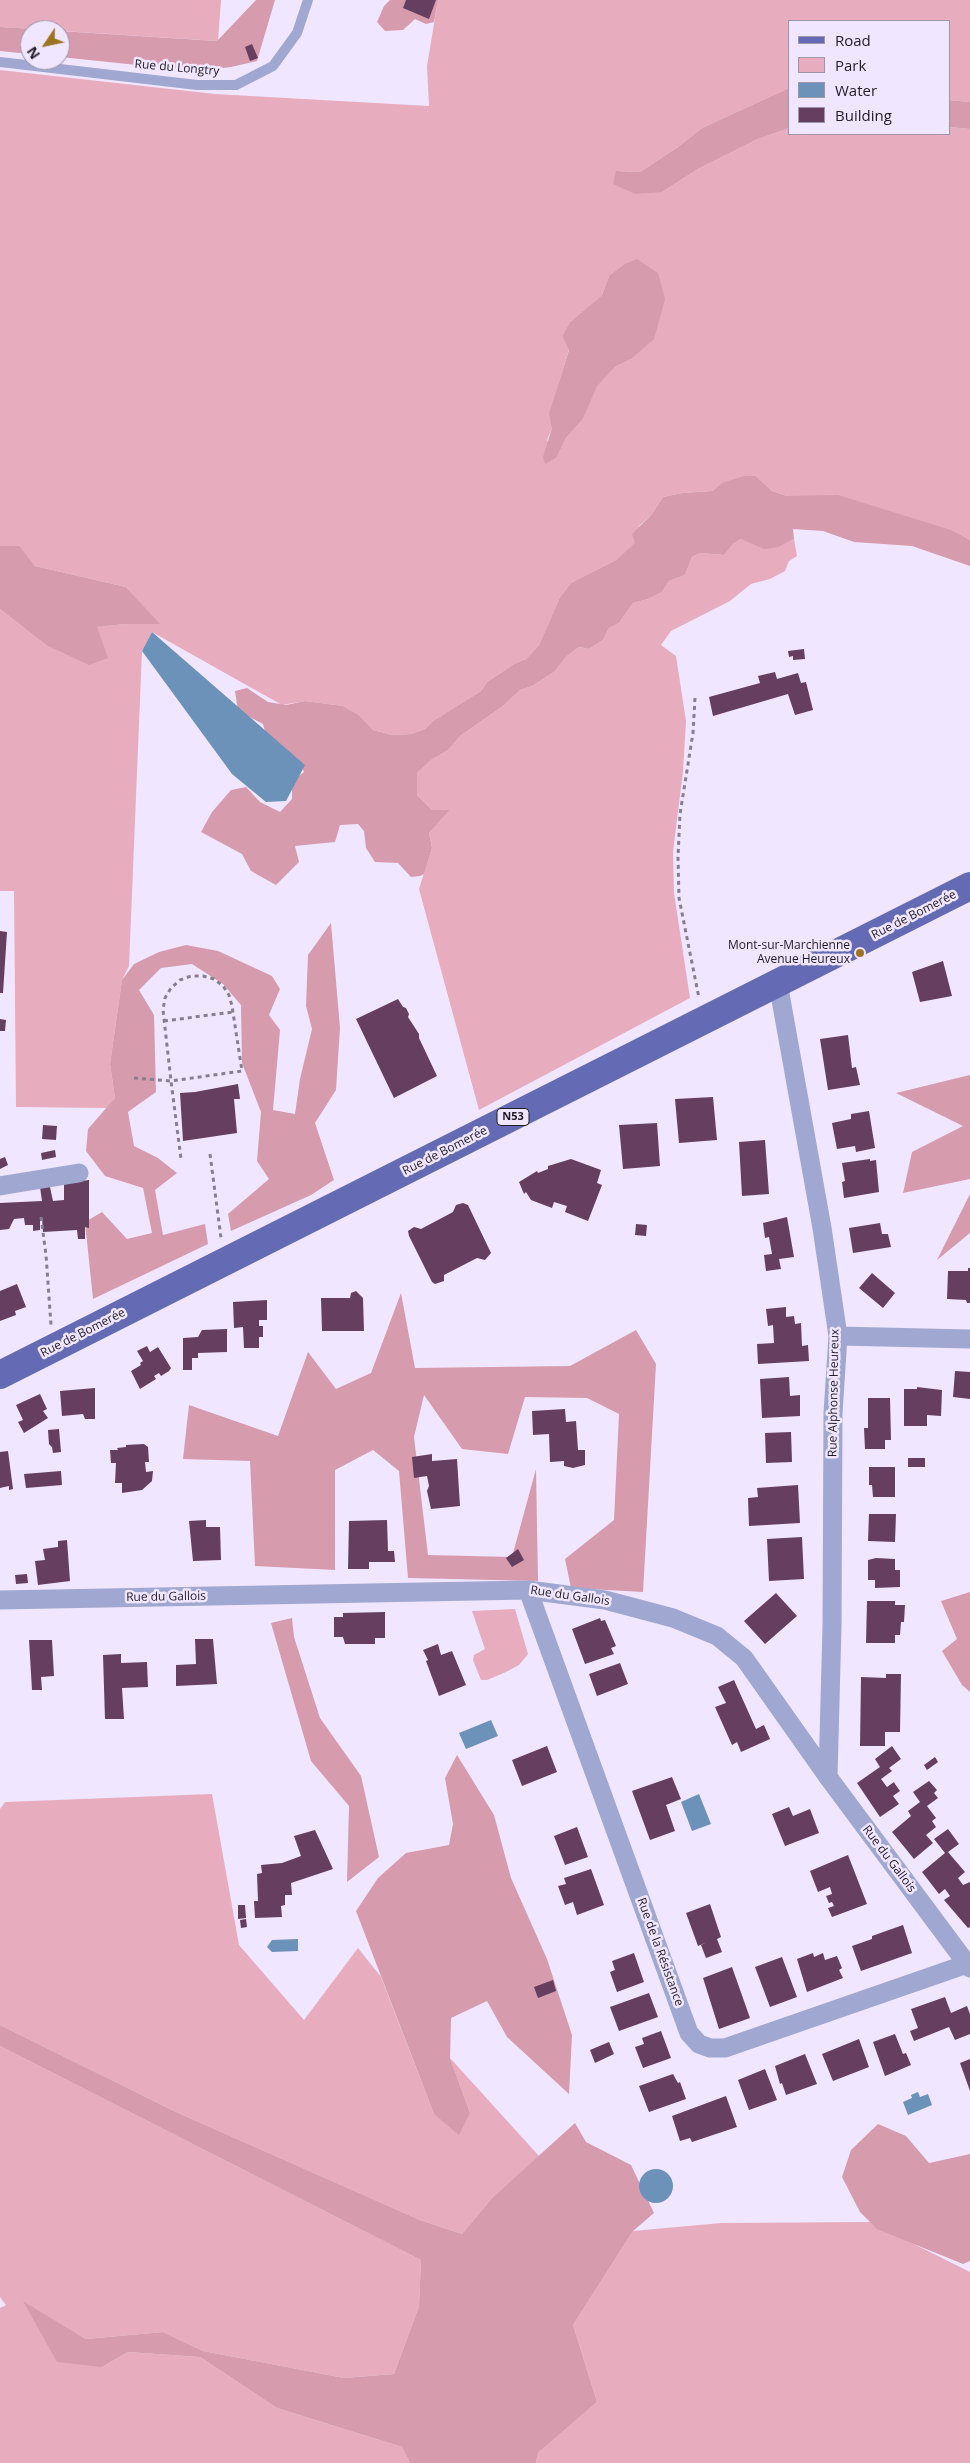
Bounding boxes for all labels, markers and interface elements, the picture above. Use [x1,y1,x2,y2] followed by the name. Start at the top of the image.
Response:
[20,20,70,70] north arrow
[788,20,950,135] legend
[835,30,871,50] text: Road
[22,43,44,63] text: N
[835,55,866,75] text: Park
[134,57,220,79] street label: Rue du Longtry
[835,80,877,100] text: Water
[835,105,892,125] text: Building
[869,887,959,943] street label: Rue de Bomerée
[728,939,850,967] place label: Mont-sur-Marchienne Avenue Heureux
[854,947,866,959] marker: Mont-sur-Marchienne Avenue Heureux
[497,1108,529,1126] road number: N53
[400,1123,490,1179] street label: Rue de Bomerée
[38,1305,128,1361] street label: Rue de Bomerée
[826,1329,842,1457] street label: Rue Alphonse Heureux
[529,1583,611,1609] street label: Rue du Gallois
[126,1589,206,1605] street label: Rue du Gallois
[859,1823,919,1895] street label: Rue du Gallois
[634,1896,686,2008] street label: Rue de la Résistance

